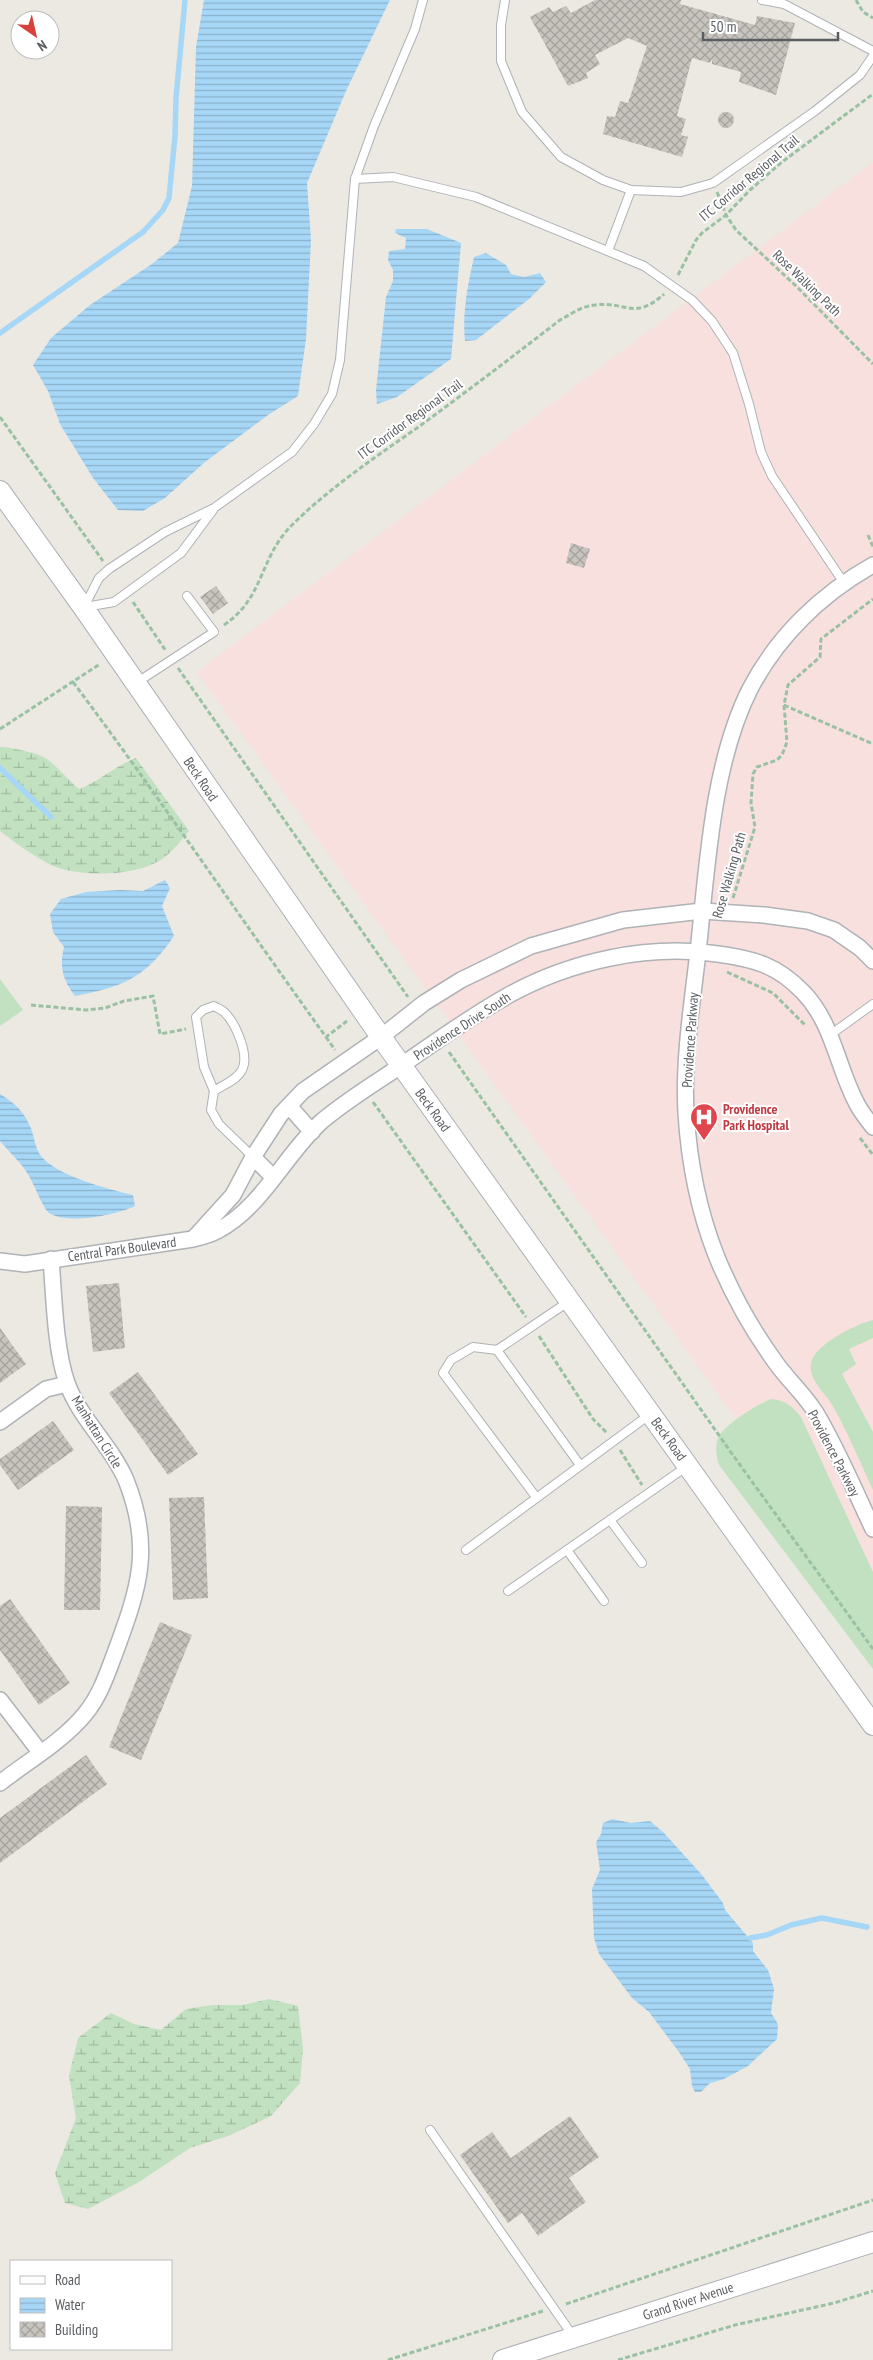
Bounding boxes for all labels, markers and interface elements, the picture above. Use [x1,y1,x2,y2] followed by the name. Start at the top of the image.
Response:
[10,10,60,60] north arrow
[703,10,838,42] scale bar
[710,17,736,36] text: 50 m
[34,36,50,55] text: N
[695,130,803,225] street label: ITC Corridor Regional Trail
[769,246,845,320] street label: Rose Walking Path
[354,375,466,463] street label: ITC Corridor Regional Trail
[180,754,222,804] street label: Beck Road
[708,830,750,920] street label: Rose Walking Path
[410,988,514,1064] street label: Providence Drive South
[678,991,702,1088] street label: Providence Parkway
[411,1085,455,1135] street label: Beck Road
[723,1100,789,1134] place label: Providence Park Hospital
[689,1102,719,1141] hospital icon: Providence Park Hospital
[67,1232,177,1266] street label: Central Park Boulevard
[68,1392,127,1472] street label: Manhattan Circle
[804,1407,865,1500] street label: Providence Parkway
[647,1414,691,1464] street label: Beck Road
[10,2260,172,2350] legend
[55,2270,81,2289] text: Road
[640,2278,736,2324] street label: Grand River Avenue
[55,2295,86,2314] text: Water
[55,2320,98,2339] text: Building

